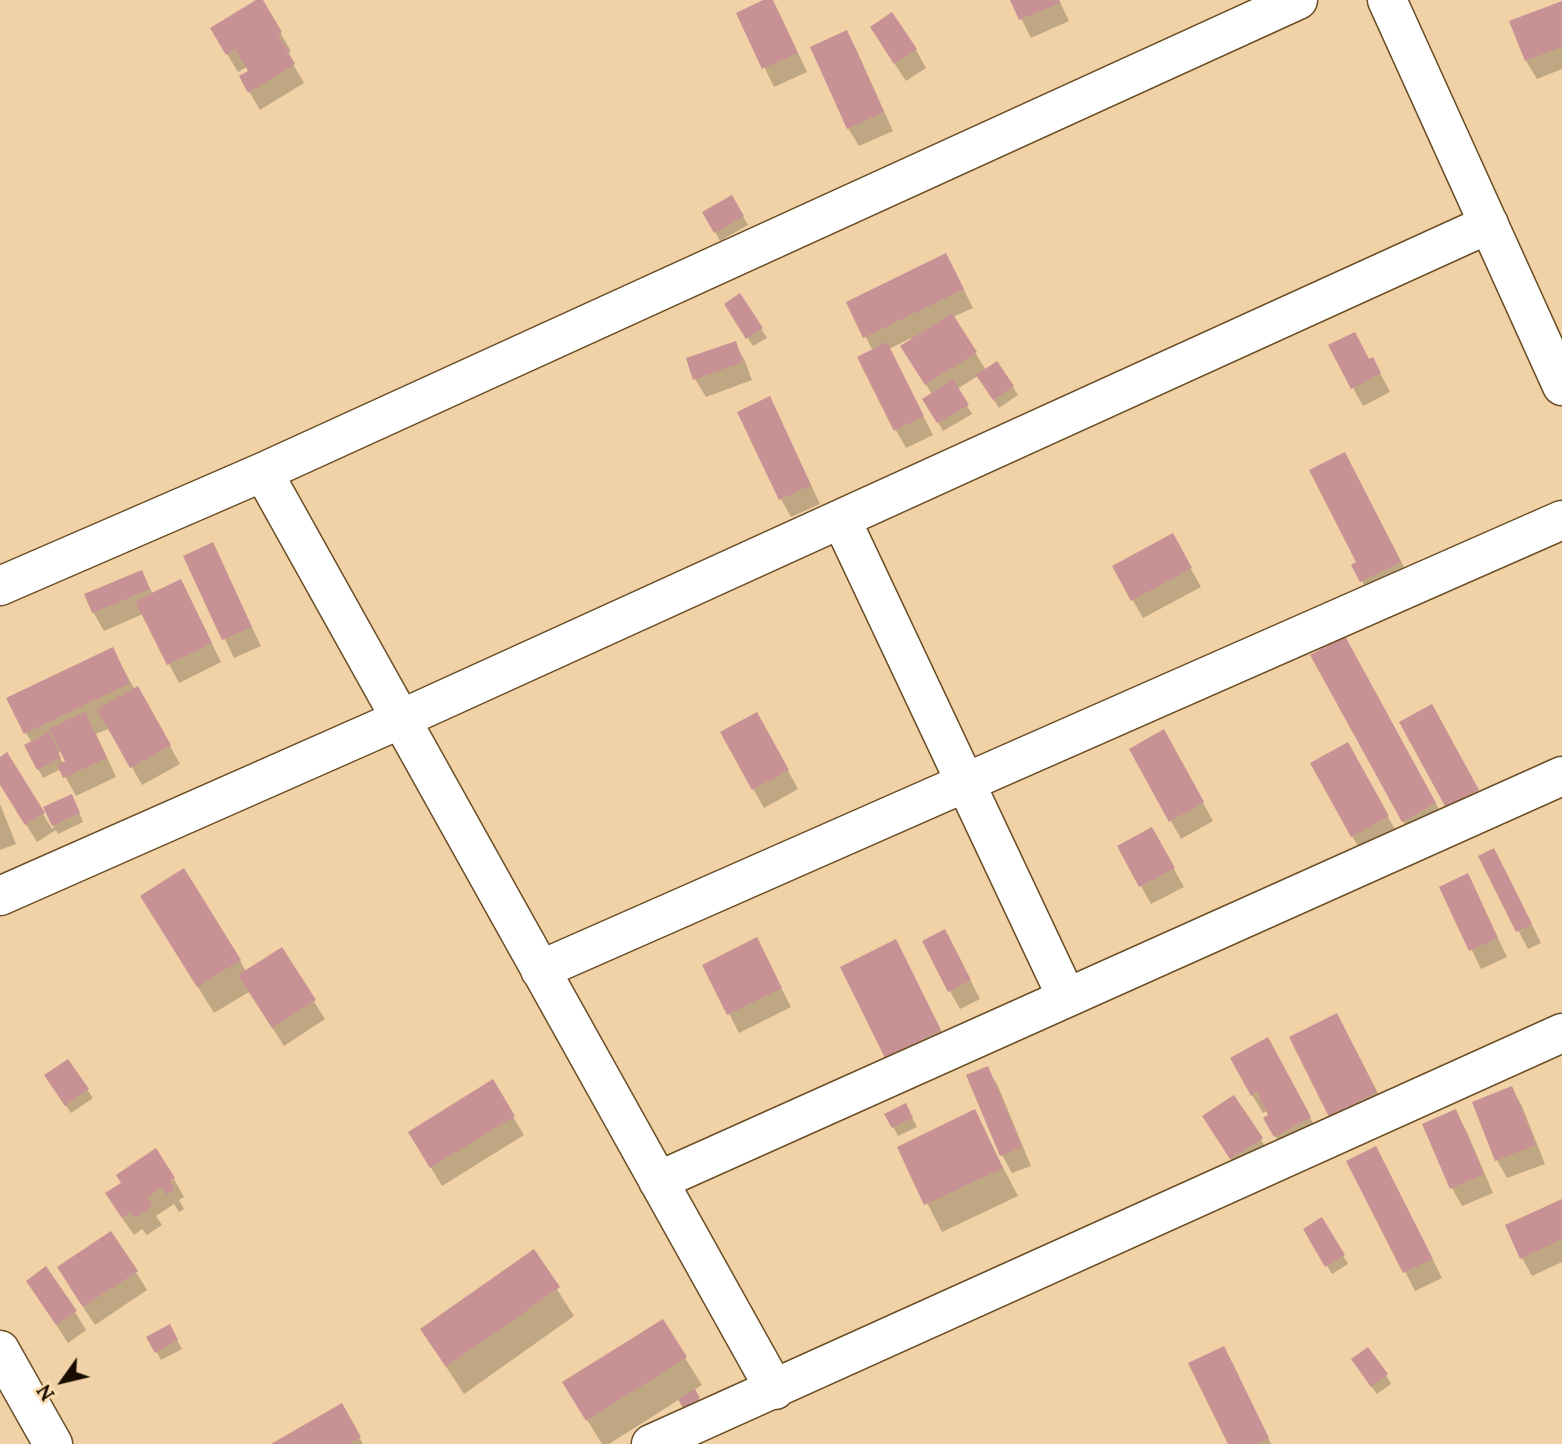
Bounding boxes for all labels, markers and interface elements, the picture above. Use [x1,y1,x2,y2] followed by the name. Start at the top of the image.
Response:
[28,1346,98,1416] north arrow
[32,1380,60,1406] text: N

